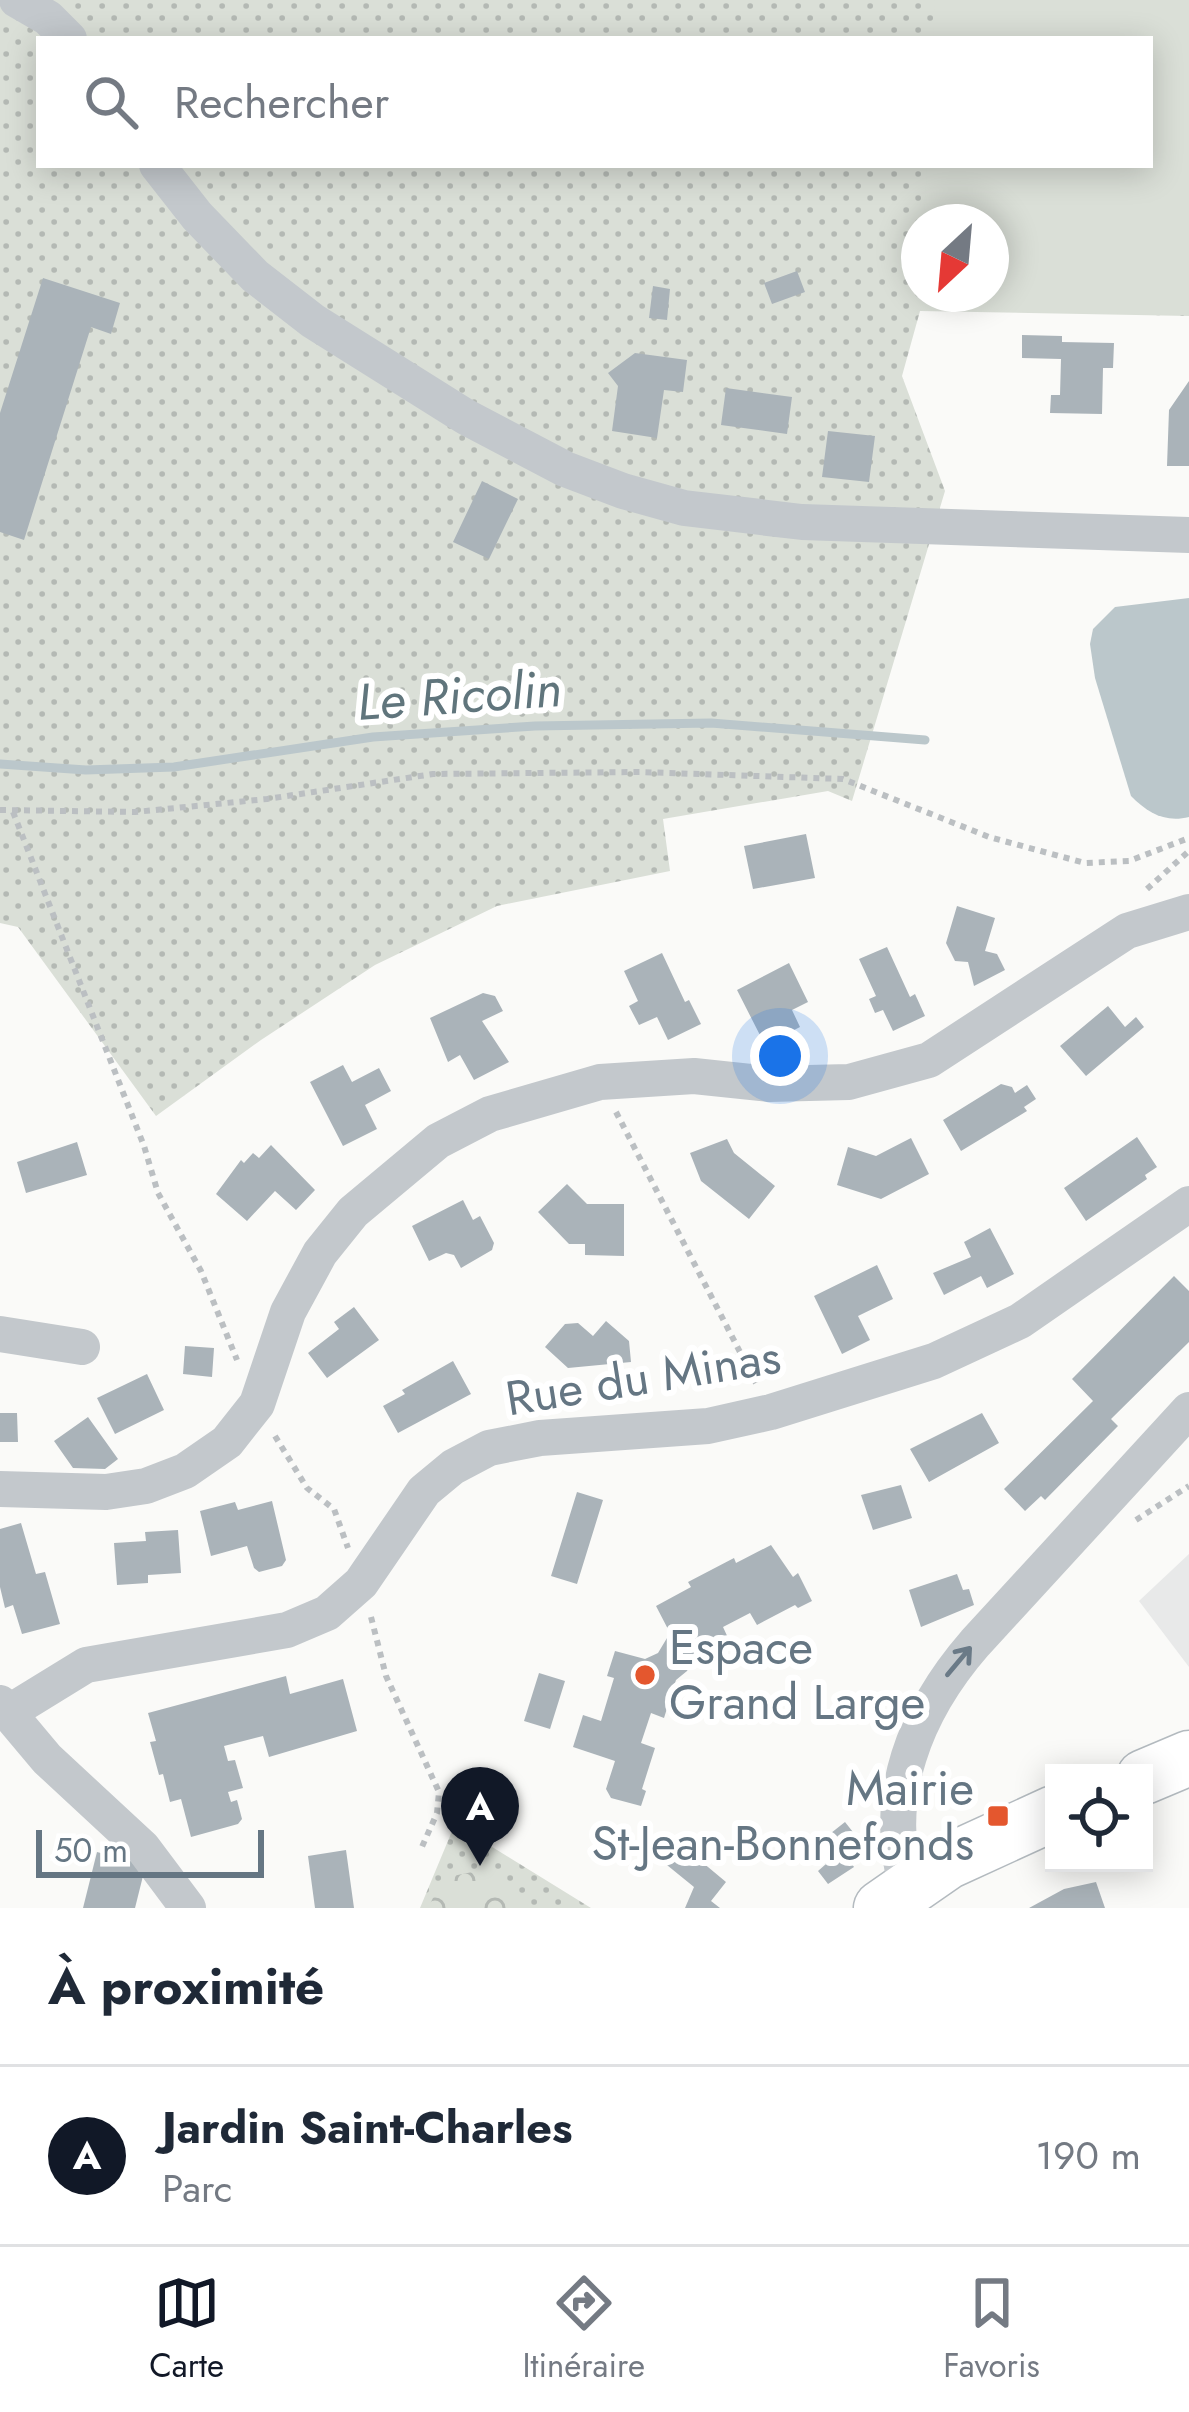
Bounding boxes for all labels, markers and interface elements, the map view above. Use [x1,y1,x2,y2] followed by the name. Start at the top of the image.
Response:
[36,36,1153,168] search box
[78,69,144,135] icon: search
[174,70,389,135] text: Rechercher
[901,204,1009,312] north arrow
[354,651,564,739] water label: Le Ricolin
[750,1026,810,1086] your location
[501,1322,785,1433] street label: Rue du Minas
[669,1613,925,1737] place label: Espace Grand Large
[945,1646,973,1677] one-way arrow
[632,1662,658,1688] marker: Espace Grand Large
[592,1754,974,1878] place label: Mairie St-Jean-Bonnefonds
[1045,1764,1153,1872] map controls
[1045,1764,1153,1872] button: locate
[441,1767,519,1866] pin: A
[985,1803,1011,1829] marker: Mairie St-Jean-Bonnefonds
[36,1824,264,1877] scale bar
[54,1827,128,1874] text: 50 m
[48,1949,324,2023] text: À proximité
[162,2095,573,2160] text: Jardin Saint-Charles
[73,2127,101,2184] text: A
[1035,2127,1141,2184] text: 190 m
[162,2160,232,2217] text: Parc
[149,2270,224,2389] tab: Carte
[522,2270,645,2389] tab: Itinéraire
[943,2270,1040,2389] tab: Favoris

